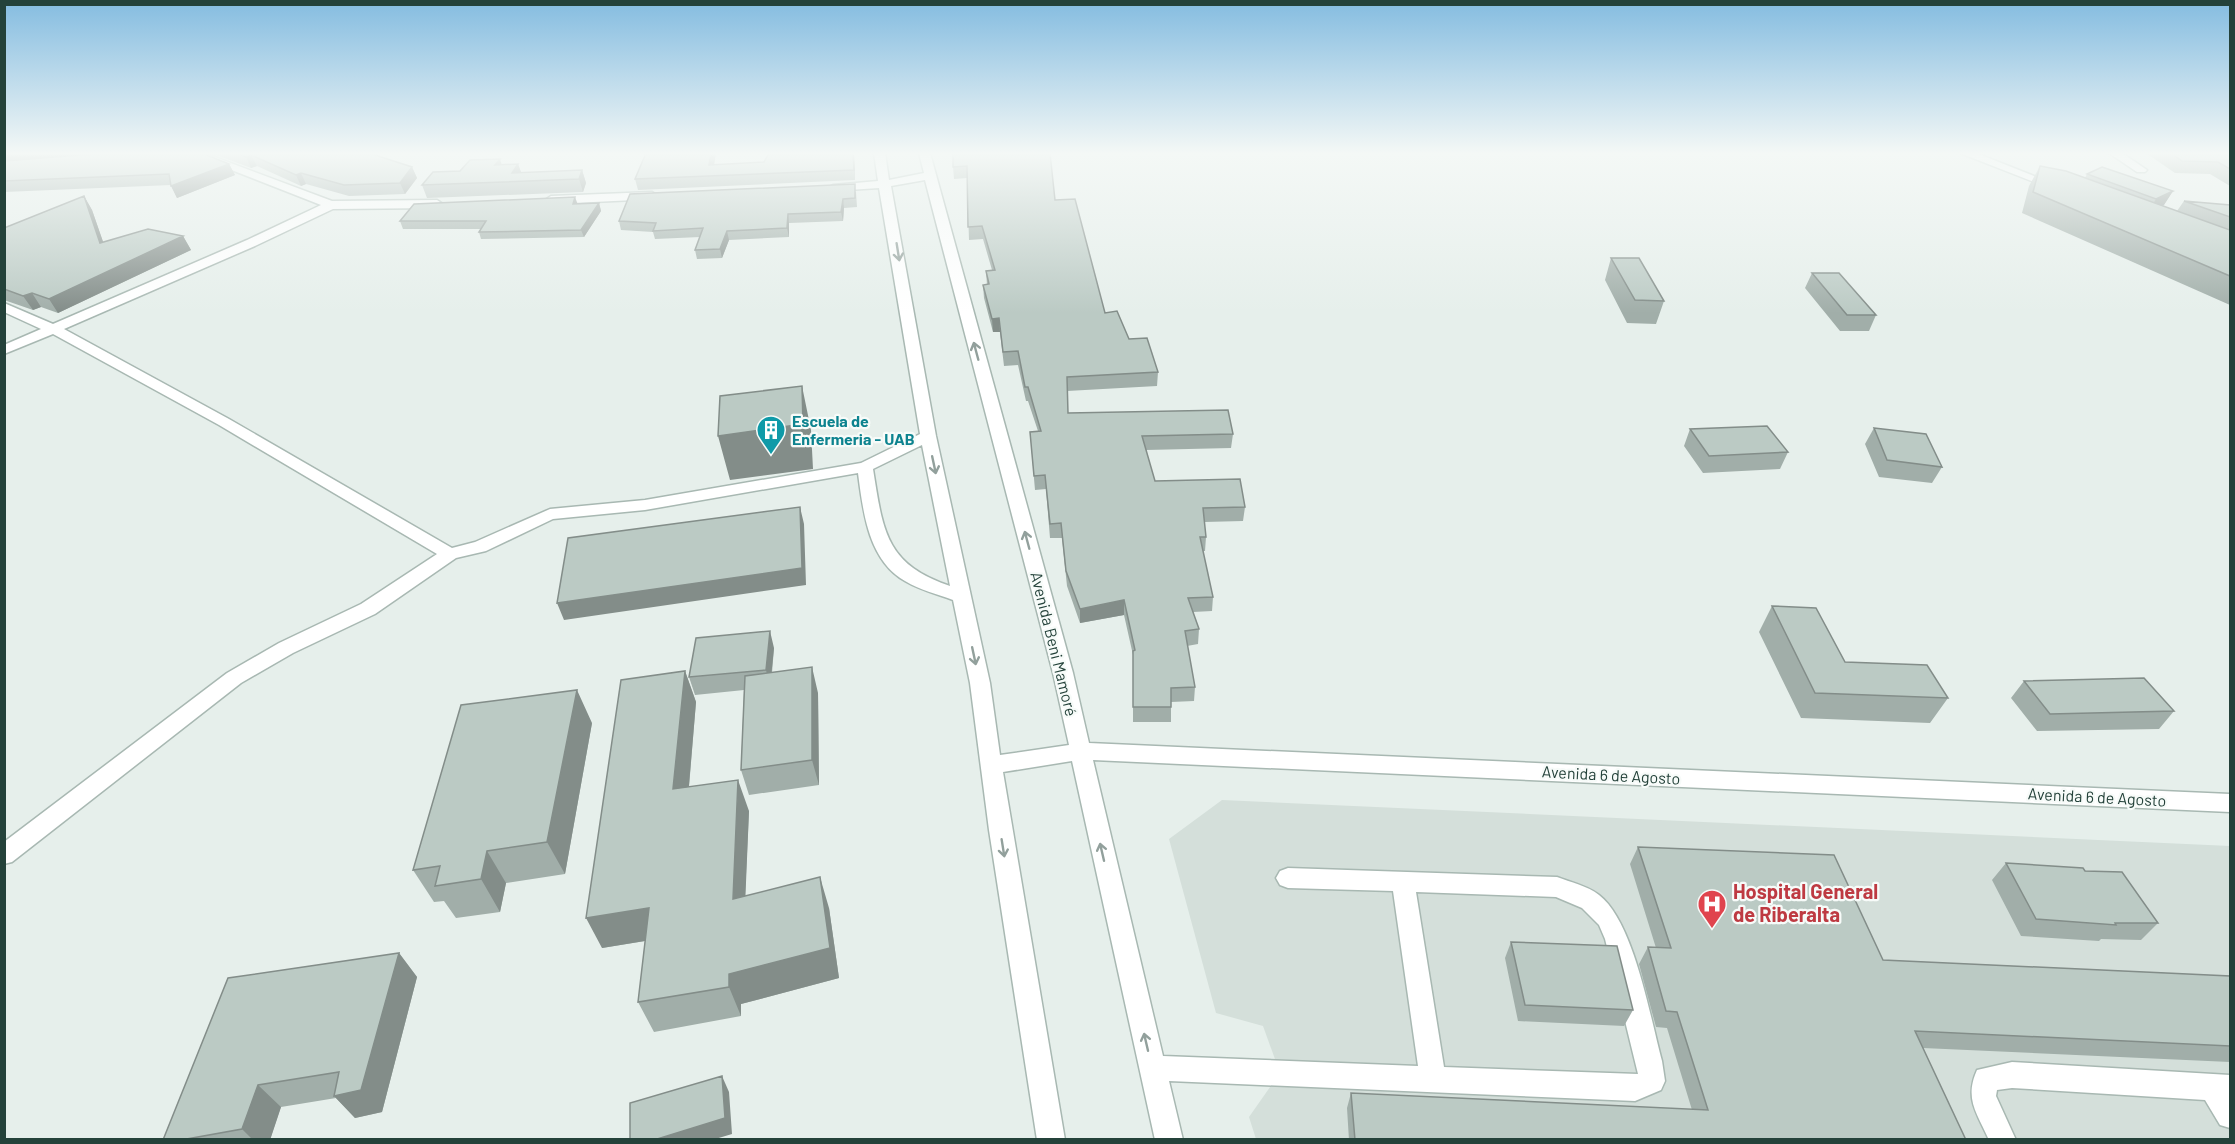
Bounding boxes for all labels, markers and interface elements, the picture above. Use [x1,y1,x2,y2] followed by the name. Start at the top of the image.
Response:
[892,242,903,261] one-way arrow
[970,342,981,361] one-way arrow
[792,411,915,448] place label: Escuela de Enfermeria - UAB
[755,414,787,456] building icon: Escuela de Enfermeria - UAB
[929,455,940,474] one-way arrow
[1021,530,1032,549] one-way arrow
[1027,570,1082,718] street label: Avenida Beni Mamoré
[969,645,980,665] one-way arrow
[1541,761,1681,788] street label: Avenida 6 de Agosto
[2027,783,2167,810] street label: Avenida 6 de Agosto
[998,838,1009,858] one-way arrow
[1096,842,1108,861] one-way arrow
[1733,879,1878,926] place label: Hospital General de Riberalta
[1696,888,1728,930] hospital icon: Hospital General de Riberalta
[1140,1032,1151,1052] one-way arrow

